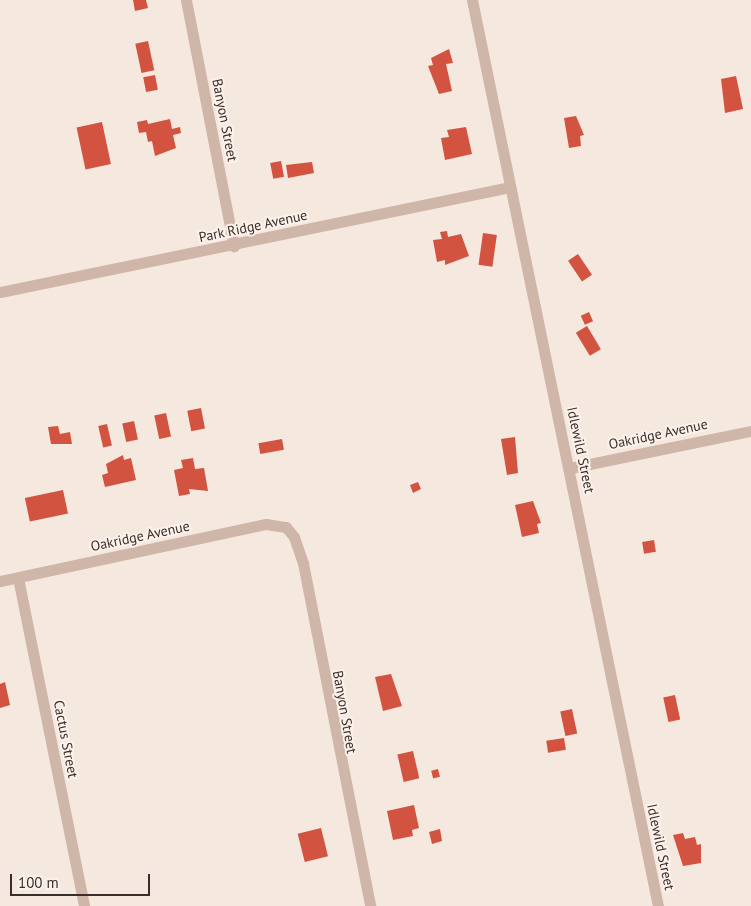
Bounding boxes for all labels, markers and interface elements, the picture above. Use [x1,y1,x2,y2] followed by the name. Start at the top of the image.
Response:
[209,77,241,163] street label: Banyon Street
[197,206,309,246] street label: Park Ridge Avenue
[564,405,598,495] street label: Idlewild Street
[607,415,709,453] street label: Oakridge Avenue
[89,517,191,555] street label: Oakridge Avenue
[329,669,361,755] street label: Banyon Street
[50,699,82,779] street label: Cactus Street
[644,802,678,892] street label: Idlewild Street
[12,864,152,896] scale bar
[18,873,59,892] text: 100 m

